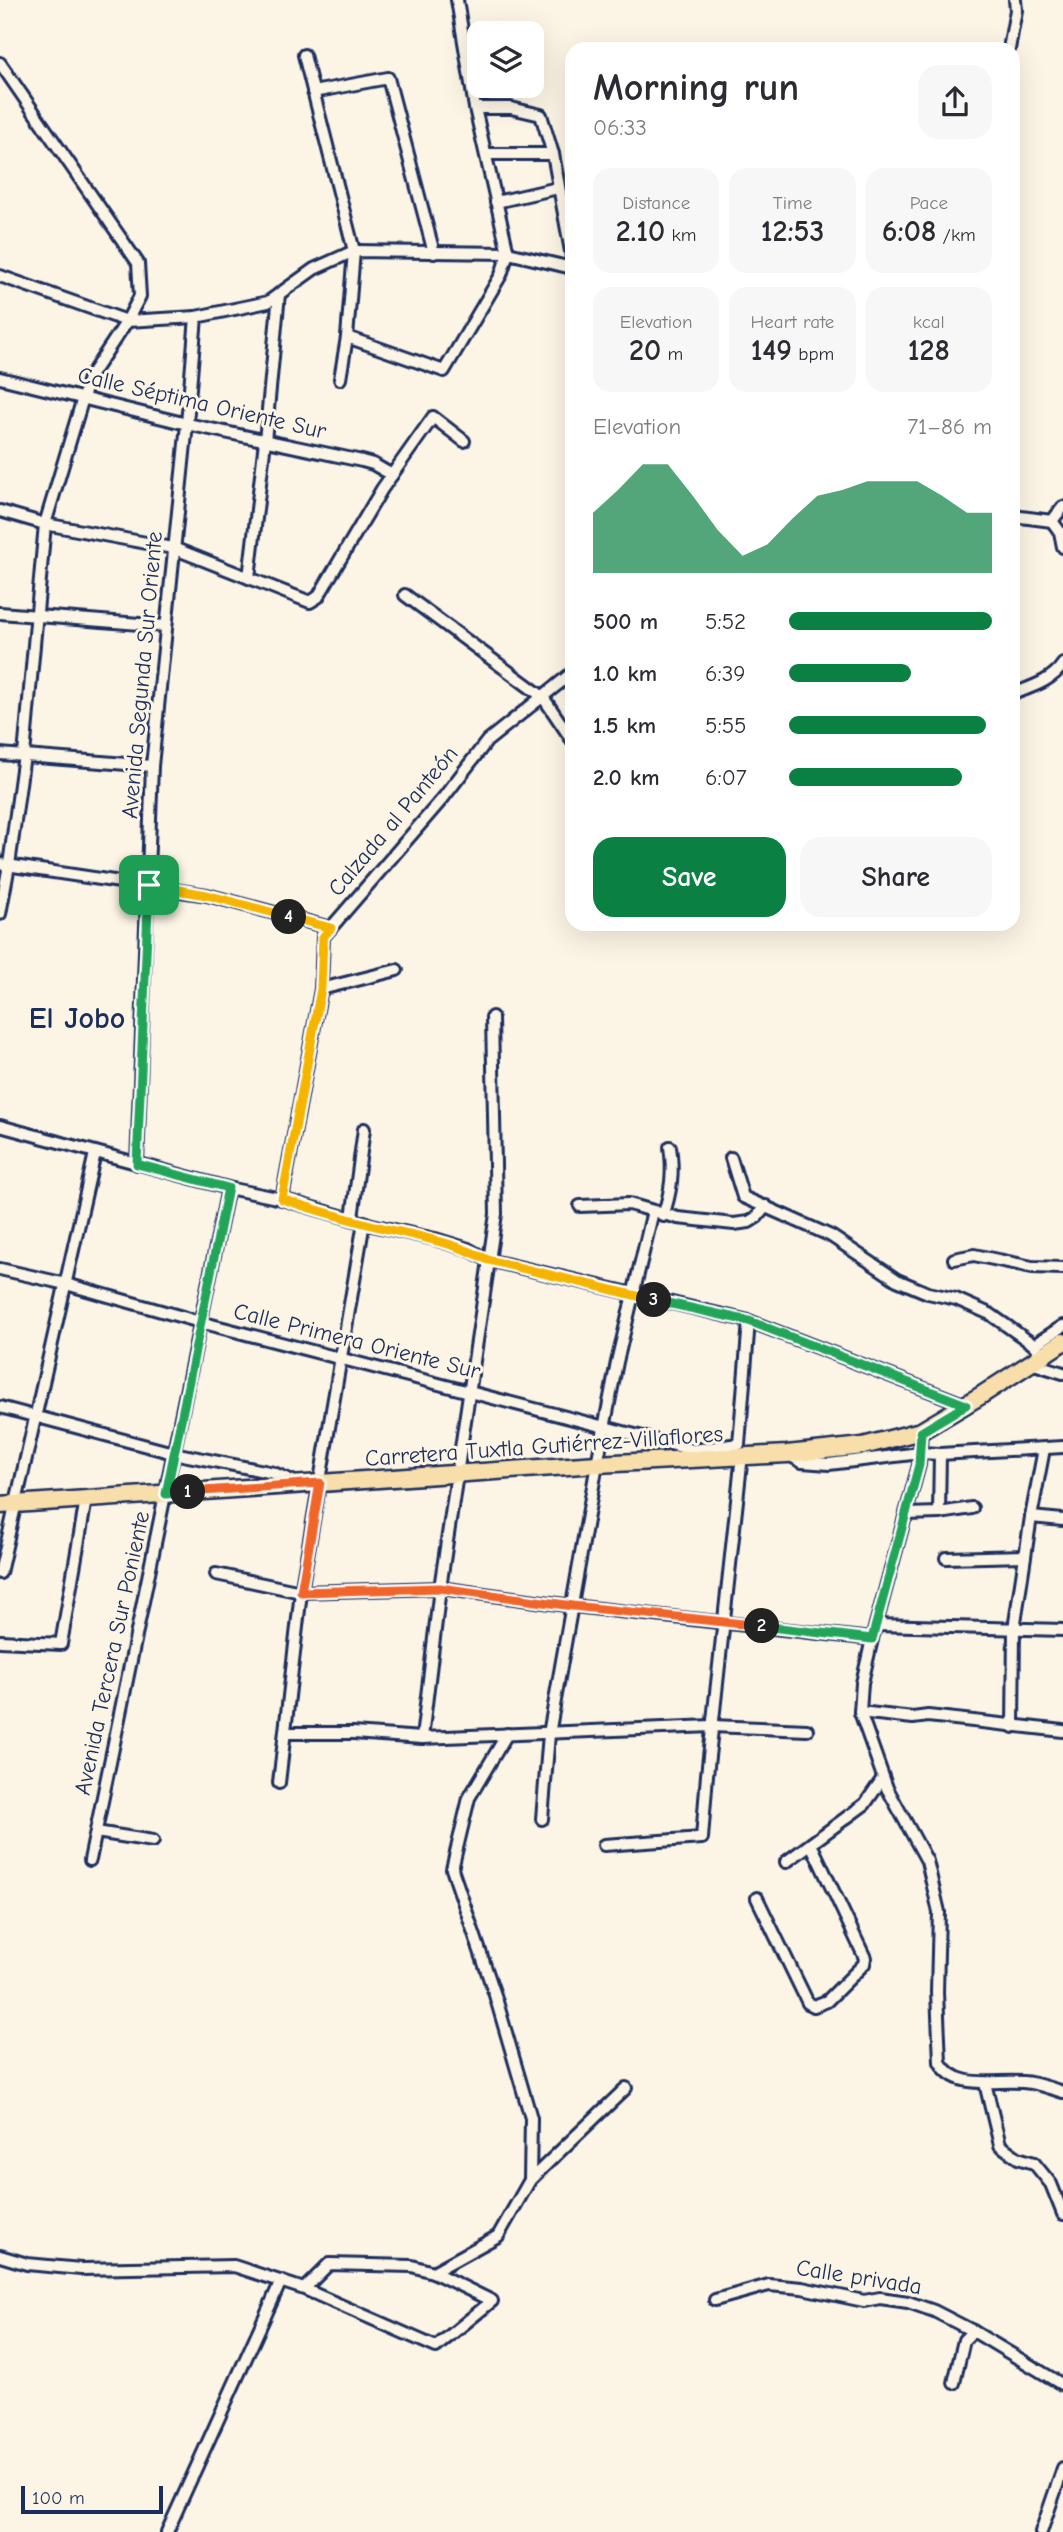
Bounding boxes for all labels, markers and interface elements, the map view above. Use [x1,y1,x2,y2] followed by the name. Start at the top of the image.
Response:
[467,21,544,98] map controls
[467,21,544,98] button: layers
[918,65,992,139] button: share
[593,66,799,110] text: Morning run
[593,114,647,141] text: 06:33
[622,192,690,214] text: Distance
[773,192,812,214] text: Time
[910,192,948,214] text: Pace
[616,214,665,249] text: 2.10
[761,214,824,249] text: 12:53
[882,214,936,249] text: 6:08
[665,224,696,246] text: km
[936,224,976,246] text: /km
[620,311,693,333] text: Elevation
[751,311,834,333] text: Heart rate
[913,311,945,333] text: kcal
[629,333,661,368] text: 20
[751,333,792,368] text: 149
[908,333,950,368] text: 128
[661,343,683,365] text: m
[792,343,834,365] text: bpm
[75,361,330,445] street label: Calle Séptima Oriente Sur
[593,413,681,440] text: Elevation
[907,413,992,440] text: 71–86 m
[116,530,168,820] street label: Avenida Segunda Sur Oriente
[593,608,658,635] text: 500 m
[705,608,746,635] text: 5:52
[593,660,657,687] text: 1.0 km
[705,660,745,687] text: 6:39
[593,712,656,739] text: 1.5 km
[705,712,747,739] text: 5:55
[322,741,464,901] street label: Calzada al Panteón
[593,764,659,791] text: 2.0 km
[705,764,747,791] text: 6:07
[593,837,786,917] button: Save
[800,837,992,917] button: Share
[119,855,179,915] pin
[130,866,168,904] icon: arrive
[272,900,306,934] pin: 4
[284,905,293,927] text: 4
[29,1001,125,1036] district label: El Jobo
[636,1282,672,1318] pin: 3
[649,1288,658,1310] text: 3
[231,1297,484,1385] street label: Calle Primera Oriente Sur
[364,1420,724,1472] street label: Carretera Tuxtla Gutiérrez-Villaflores
[170,1474,206,1510] pin: 1
[184,1480,191,1502] text: 1
[69,1509,155,1797] street label: Avenida Tercera Sur Poniente
[744,1608,780,1644] pin: 2
[757,1614,766,1636] text: 2
[794,2254,924,2300] street label: Calle privada
[21,2483,163,2515] scale bar
[32,2487,85,2509] text: 100 m

